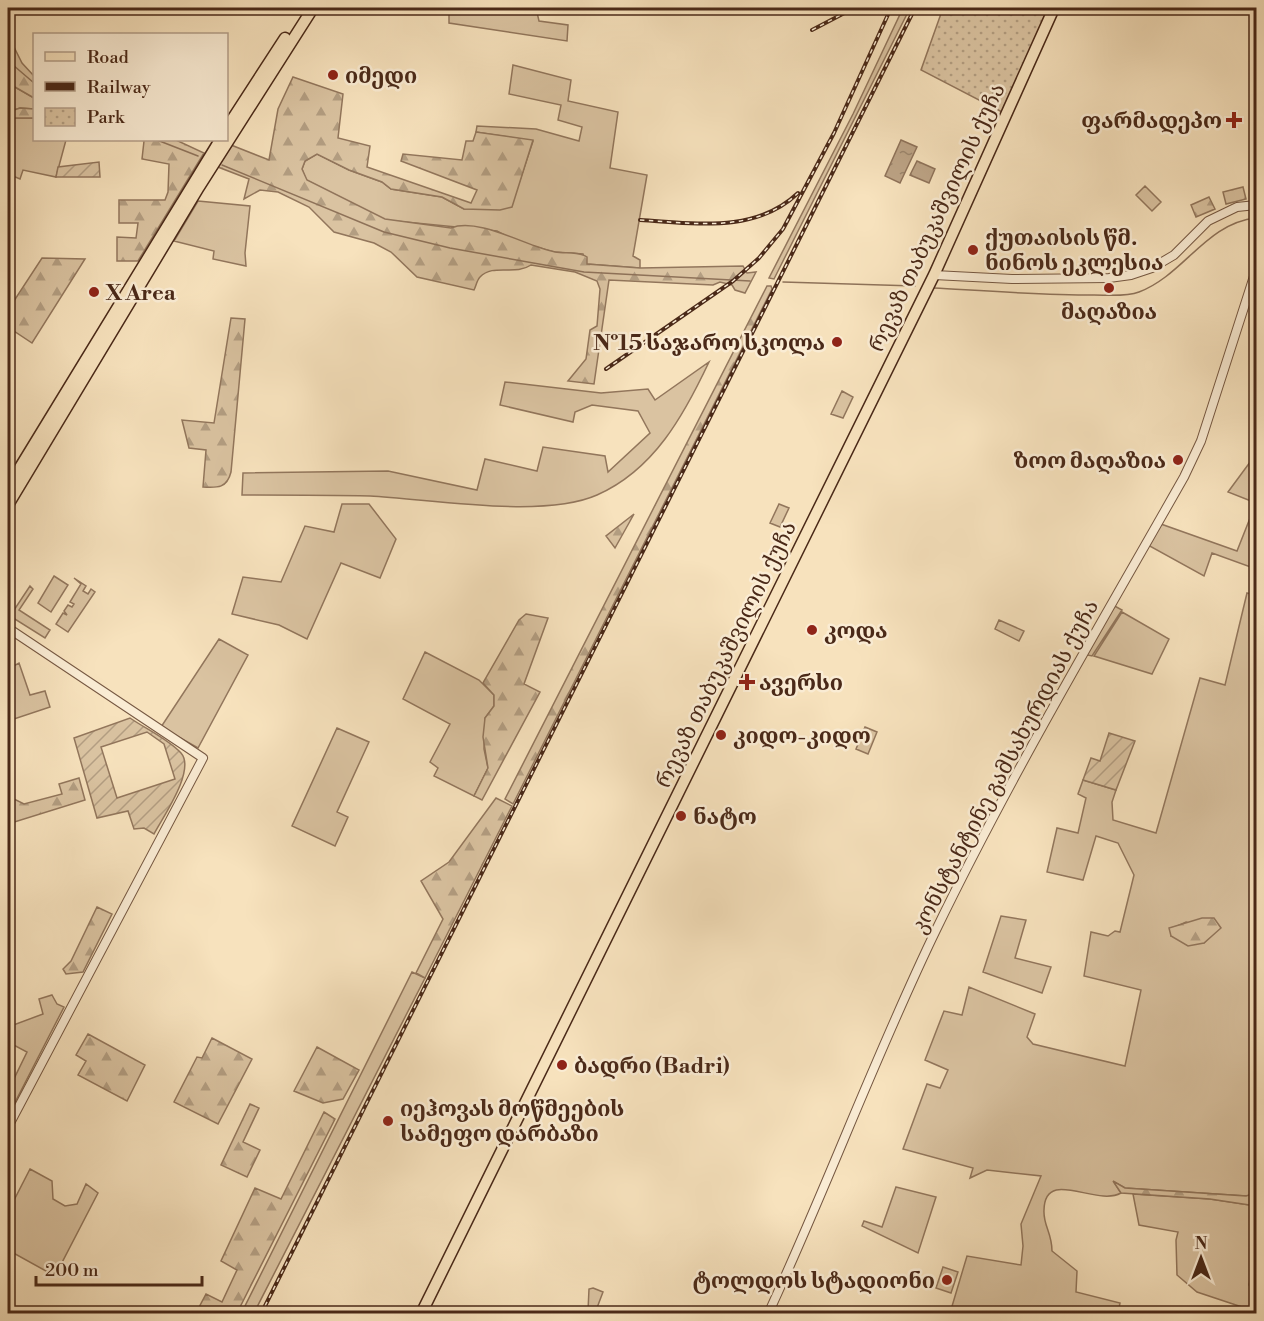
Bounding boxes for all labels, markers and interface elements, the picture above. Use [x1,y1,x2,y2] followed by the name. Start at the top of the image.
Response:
[33,33,228,141] legend
[87,46,130,69] text: Road
[345,63,417,90] place label: იმედი
[326,68,340,82] marker: იმედი
[87,76,151,99] text: Railway
[863,79,1012,356] street label: რევაზ თაბუკაშვილის ქუჩა
[87,106,126,129] text: Park
[1081,108,1222,135] place label: ფარმადეპო
[1227,113,1241,127] marker: ფარმადეპო
[985,225,1163,277] place label: ქუთაისის წმ. ნინოს ეკლესია
[966,243,980,257] marker: ქუთაისის წმ. ნინოს ეკლესია
[105,280,177,307] place label: X Area
[1102,281,1116,295] marker: მაღაზია
[87,285,101,299] marker: X Area
[1061,299,1157,326] place label: მაღაზია
[593,330,825,357] place label: №15 საჯარო სკოლა
[830,335,844,349] marker: №15 საჯარო სკოლა
[1013,448,1166,475] place label: ზოო მაღაზია
[1171,453,1185,467] marker: ზოო მაღაზია
[650,517,803,792] street label: რევაზ თაბუკაშვილის ქუჩა
[906,595,1105,938] street label: კონსტანტინე გამსახურდიას ქუჩა
[824,618,888,645] place label: კოდა
[805,623,819,637] marker: კოდა
[759,670,843,697] place label: ავერსი
[740,675,754,689] marker: ავერსი
[733,723,871,750] place label: კიდო-კიდო
[714,728,728,742] marker: კიდო-კიდო
[693,804,757,831] place label: ნატო
[674,809,688,823] marker: ნატო
[574,1053,730,1080] place label: ბადრი (Badri)
[555,1058,569,1072] marker: ბადრი (Badri)
[400,1096,624,1148] place label: იეჰოვას მოწმეების სამეფო დარბაზი
[381,1114,395,1128] marker: იეჰოვას მოწმეების სამეფო დარბაზი
[1171,1228,1231,1288] north arrow
[1195,1234,1208,1254] text: N
[36,1249,202,1287] scale bar
[45,1259,99,1282] text: 200 m
[692,1268,935,1295] place label: ტოლდოს სტადიონი
[940,1273,954,1287] marker: ტოლდოს სტადიონი

